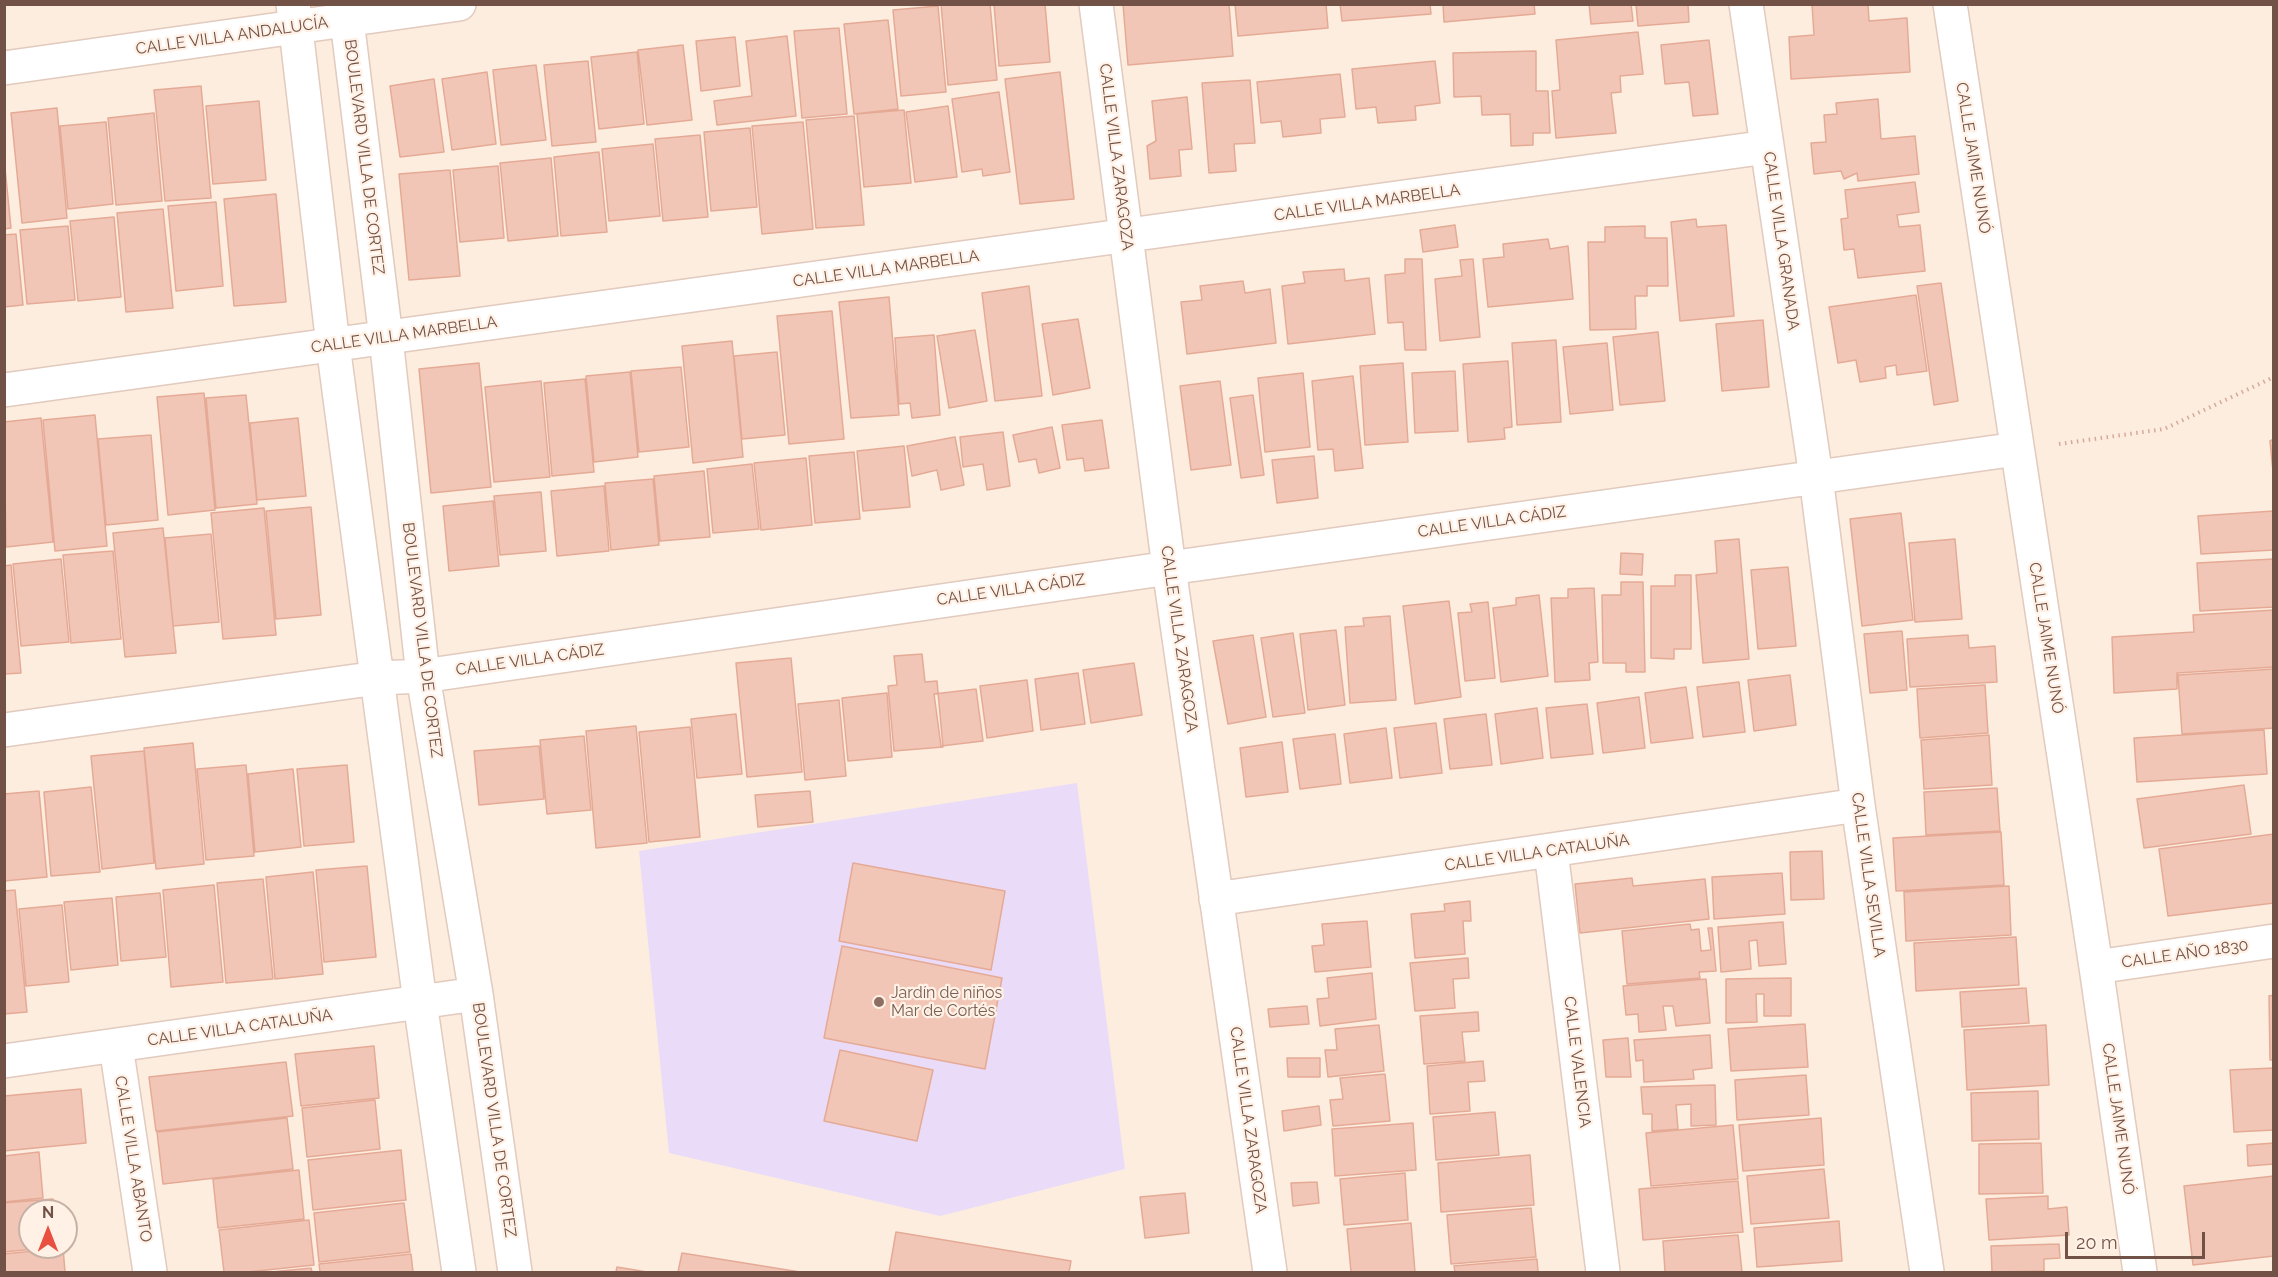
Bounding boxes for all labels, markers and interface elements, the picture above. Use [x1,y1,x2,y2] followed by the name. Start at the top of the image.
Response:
[135,13,329,59] street label: CALLE VILLA ANDALUCÍA
[340,38,388,276] street label: BOULEVARD VILLA DE CORTEZ
[1095,62,1137,252] street label: CALLE VILLA ZARAGOZA
[1952,81,1994,235] street label: CALLE JAIME NUNÓ
[1759,150,1803,332] street label: CALLE VILLA GRANADA
[1273,180,1461,226] street label: CALLE VILLA MARBELLA
[792,246,980,292] street label: CALLE VILLA MARBELLA
[310,312,498,358] street label: CALLE VILLA MARBELLA
[1417,502,1567,542] street label: CALLE VILLA CÁDIZ
[398,521,446,759] street label: BOULEVARD VILLA DE CORTEZ
[1156,544,1202,734] street label: CALLE VILLA ZARAGOZA
[2025,561,2067,715] street label: CALLE JAIME NUNÓ
[936,570,1086,610] street label: CALLE VILLA CÁDIZ
[455,640,605,680] street label: CALLE VILLA CÁDIZ
[1847,791,1889,959] street label: CALLE VILLA SEVILLA
[1443,831,1631,875] street label: CALLE VILLA CATALUÑA
[2120,936,2250,972] street label: CALLE AÑO 1830
[891,983,1002,1021] place label: Jardín de niños Mar de Cortés
[872,995,886,1009] marker: Jardín de niños Mar de Cortés
[1559,995,1595,1129] street label: CALLE VALENCIA
[468,1001,520,1239] street label: BOULEVARD VILLA DE CORTEZ
[146,1006,334,1050] street label: CALLE VILLA CATALUÑA
[1225,1025,1271,1215] street label: CALLE VILLA ZARAGOZA
[2098,1042,2138,1196] street label: CALLE JAIME NUNÓ
[110,1074,156,1244] street label: CALLE VILLA ABANTO
[18,1199,78,1259] north arrow
[42,1203,54,1222] text: N
[2068,1220,2208,1258] scale bar
[2076,1232,2118,1253] text: 20 m

